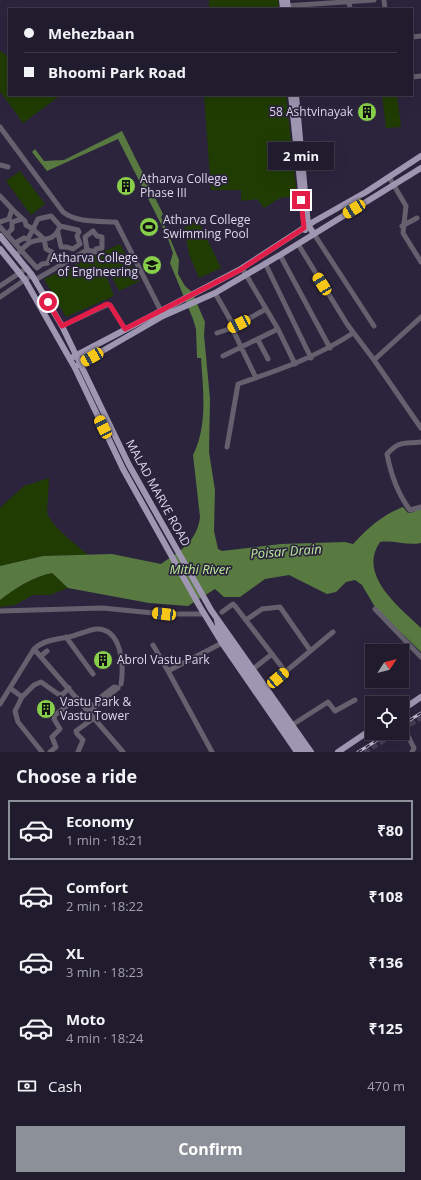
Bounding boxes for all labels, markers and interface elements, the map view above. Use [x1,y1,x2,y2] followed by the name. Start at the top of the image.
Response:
[48,23,135,43] text: Mehezbaan
[48,62,186,82] text: Bhoomi Park Road
[356,101,378,123] building icon: 58 Ashtvinayak
[269,103,354,120] place label: 58 Ashtvinayak
[268,142,334,170] callout: 2 min
[283,147,319,165] text: 2 min
[140,170,228,201] place label: Atharva College Phase III
[115,175,137,197] building icon: Atharva College Phase III
[292,191,310,209] route end
[341,198,367,220] car
[163,211,251,242] place label: Atharva College Swimming Pool
[138,216,160,238] sports icon: Atharva College Swimming Pool
[51,249,138,280] place label: Atharva College of Engineering
[141,254,163,276] school or university icon: Atharva College of Engineering
[311,271,333,297] car
[39,293,57,311] route start
[226,313,252,335] car
[79,346,105,368] car
[92,414,114,440] car
[122,436,195,549] street label: MALAD MARVE ROAD
[250,540,322,562] water label: Poisar Drain
[170,560,231,578] water label: Mithi River
[151,607,177,621] car
[365,644,409,688] north arrow
[365,644,409,740] map controls
[92,649,114,671] building icon: Abrol Vastu Park
[117,651,210,668] place label: Abrol Vastu Park
[265,666,291,690] car
[60,693,132,724] place label: Vastu Park & Vastu Tower
[365,696,409,740] button: locate
[35,698,57,720] building icon: Vastu Park & Vastu Tower
[16,764,137,788] text: Choose a ride
[66,811,134,831] text: Economy
[18,812,54,848] icon: car
[377,820,403,840] text: ₹80
[66,831,143,849] text: 1 min · 18:21
[66,877,128,897] text: Comfort
[18,878,54,914] icon: car
[369,886,403,906] text: ₹108
[66,897,143,915] text: 2 min · 18:22
[66,943,84,963] text: XL
[18,944,54,980] icon: car
[369,952,403,972] text: ₹136
[66,963,143,981] text: 3 min · 18:23
[66,1009,105,1029] text: Moto
[18,1010,54,1046] icon: car
[369,1018,403,1038] text: ₹125
[66,1029,143,1047] text: 4 min · 18:24
[16,1075,38,1097] icon: cash
[48,1076,82,1096] text: Cash
[367,1077,405,1095] text: 470 m
[16,1126,405,1172] button: Confirm

